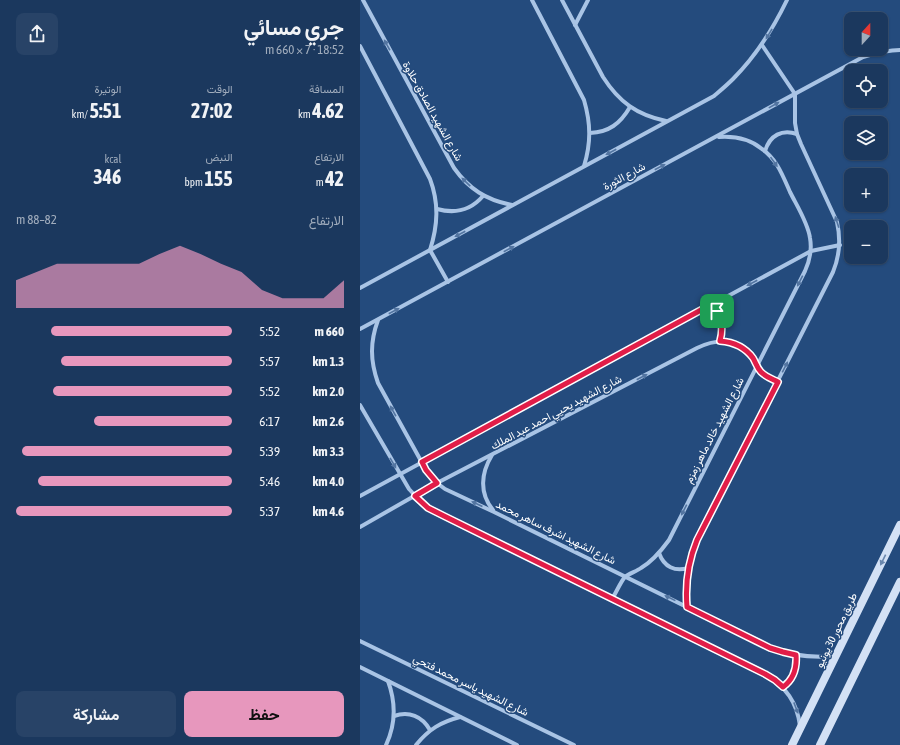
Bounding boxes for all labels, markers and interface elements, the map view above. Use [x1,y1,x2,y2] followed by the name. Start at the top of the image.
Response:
[844,12,888,56] north arrow
[844,12,888,264] map controls
[16,13,58,55] button: share
[243,14,344,40] text: جري مسائي
[765,29,773,39] one-way arrow
[384,39,390,51] one-way arrow
[265,42,344,57] text: 18:52 · 7 × 660 m
[399,59,466,164] street label: شارع الشهيد الصادق حلاوة
[844,64,888,108] button: locate
[94,83,121,95] text: الوتيرة
[207,83,233,95] text: الوقت
[309,83,344,95] text: المسافة
[90,99,121,122] text: 5:51
[191,99,233,122] text: 27:02
[312,99,344,122] text: 4.62
[768,102,780,108] one-way arrow
[72,108,90,120] text: /km
[298,108,312,120] text: km
[844,116,888,160] button: layers
[605,148,617,155] one-way arrow
[205,151,233,163] text: النبض
[314,151,344,163] text: الارتفاع
[105,153,121,165] text: kcal
[770,157,778,167] one-way arrow
[601,160,648,194] street label: شارع الثورة
[654,164,666,171] one-way arrow
[93,165,121,188] text: 346
[204,167,233,190] text: 155
[325,167,344,190] text: 42
[844,168,888,212] button: +
[185,176,204,188] text: bpm
[316,176,325,188] text: m
[461,177,471,187] one-way arrow
[16,212,57,227] text: 82–88 m
[309,213,344,228] text: الارتفاع
[833,215,839,227] one-way arrow
[844,220,888,264] button: −
[454,230,466,237] one-way arrow
[503,246,514,252] one-way arrow
[797,276,803,287] one-way arrow
[746,280,758,286] one-way arrow
[700,294,734,328] pin
[706,300,728,322] icon: arrive
[388,308,400,314] one-way arrow
[259,324,280,339] text: 5:52
[315,324,344,339] text: 660 m
[259,354,280,369] text: 5:57
[313,354,344,369] text: 1.3 km
[782,361,789,372] one-way arrow
[488,372,626,455] street label: شارع الشهيد يحيي احمد عبد الملك
[636,373,647,380] one-way arrow
[682,375,748,486] street label: شارع الشهيد خالد ماهر زمزم
[259,384,280,399] text: 5:52
[313,384,344,399] text: 2.0 km
[390,405,397,417] one-way arrow
[259,414,280,429] text: 6:17
[313,414,344,429] text: 2.6 km
[259,444,280,459] text: 5:39
[313,444,344,459] text: 3.3 km
[390,458,397,469] one-way arrow
[259,474,280,489] text: 5:46
[313,474,344,489] text: 4.0 km
[493,498,618,568] street label: شارع الشهيد اشرف ساهر محمد
[472,501,483,507] one-way arrow
[259,504,280,519] text: 5:37
[313,504,344,519] text: 4.6 km
[681,504,688,516] one-way arrow
[880,554,886,566] one-way arrow
[813,591,860,670] street label: طريق محور 30 يونيو
[664,595,675,601] one-way arrow
[410,652,531,722] street label: شارع الشهيد ياسر محمد فتحي
[16,691,176,737] button: مشاركة
[184,691,344,737] button: حفظ
[793,703,799,715] one-way arrow

